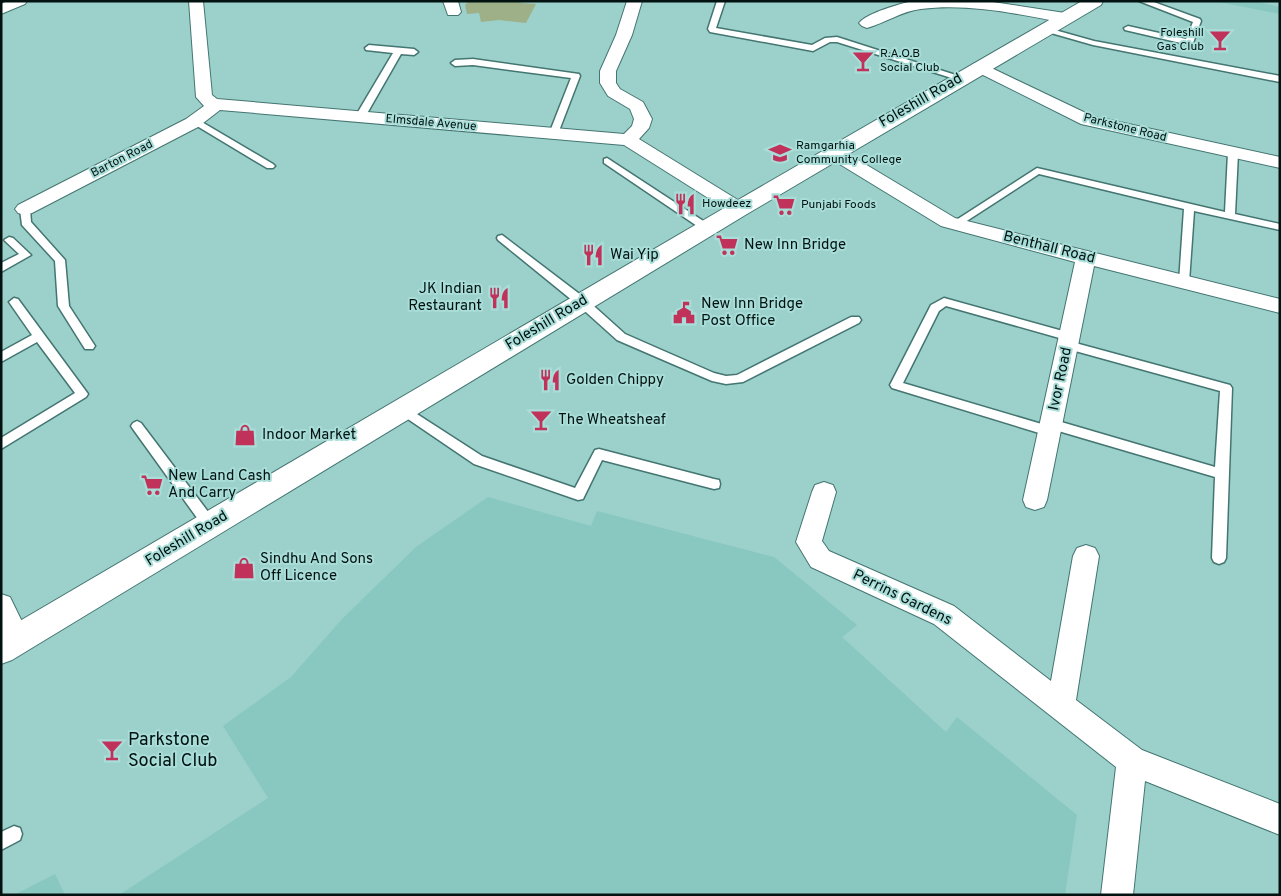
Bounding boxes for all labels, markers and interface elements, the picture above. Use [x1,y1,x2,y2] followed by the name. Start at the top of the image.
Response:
[1157,25,1204,55] place label: Foleshill Gas Club
[1207,27,1233,53] bar icon: Foleshill Gas Club
[880,46,940,76] place label: R.A.O.B Social Club
[850,48,876,74] bar icon: R.A.O.B Social Club
[876,70,966,132] street label: Foleshill Road
[1082,110,1168,146] street label: Parkstone Road
[385,111,477,135] street label: Elmsdale Avenue
[88,137,156,181] street label: Barton Road
[796,138,902,168] place label: Ramgarhia Community College
[767,140,793,166] school or university icon: Ramgarhia Community College
[672,191,698,217] restaurant icon: Howdeez
[771,192,797,218] supermarket icon: Punjabi Foods
[702,196,751,212] place label: Howdeez
[801,197,876,213] place label: Punjabi Foods
[1001,227,1097,269] street label: Benthall Road
[714,232,740,258] supermarket icon: New Inn Bridge
[744,236,846,255] place label: New Inn Bridge
[580,242,606,268] restaurant icon: Wai Yip
[610,246,659,265] place label: Wai Yip
[408,280,482,316] place label: JK Indian Restaurant
[486,285,512,311] restaurant icon: JK Indian Restaurant
[502,291,592,355] street label: Foleshill Road
[701,295,803,331] place label: New Inn Bridge Post Office
[671,300,697,326] public building icon: New Inn Bridge Post Office
[1045,346,1077,412] street label: Ivor Road
[537,367,563,393] restaurant icon: Golden Chippy
[566,371,664,390] place label: Golden Chippy
[528,407,554,433] bar icon: The Wheatsheaf
[558,411,666,430] place label: The Wheatsheaf
[232,422,258,448] shop icon: Indoor Market
[262,426,356,445] place label: Indoor Market
[168,467,271,503] place label: New Land Cash And Carry
[139,472,165,498] supermarket icon: New Land Cash And Carry
[142,507,232,571] street label: Foleshill Road
[260,550,373,586] place label: Sindhu And Sons Off Licence
[231,555,257,581] shop icon: Sindhu And Sons Off Licence
[849,566,955,630] street label: Perrins Gardens
[128,729,217,773] place label: Parkstone Social Club
[99,737,125,763] bar icon: Parkstone Social Club

